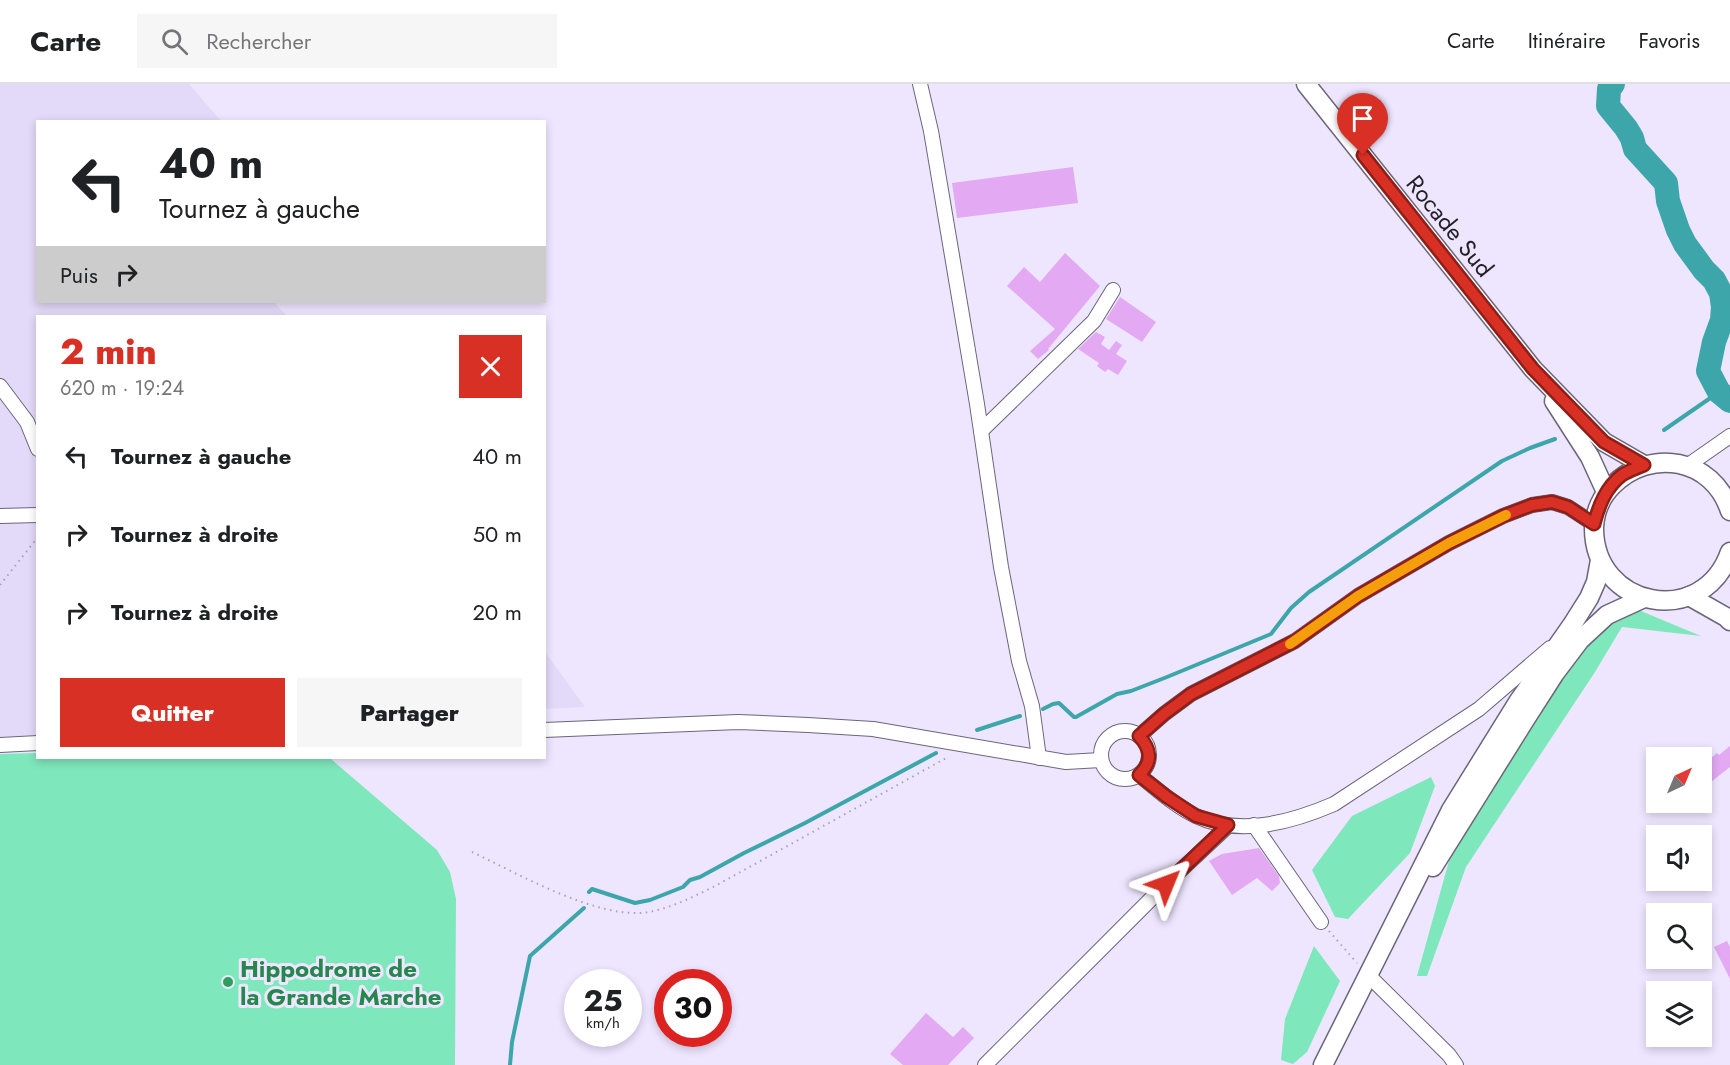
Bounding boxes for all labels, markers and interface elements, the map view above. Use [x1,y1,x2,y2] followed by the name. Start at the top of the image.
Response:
[137,14,557,68] search box
[30,21,101,62] text: Carte
[158,25,191,58] icon: search
[206,25,311,57] text: Rechercher
[1447,26,1495,56] text: Carte
[1528,26,1606,56] text: Itinéraire
[1639,26,1700,56] text: Favoris
[1337,93,1388,155] pin
[1346,102,1379,135] icon: arrive
[159,133,263,194] text: 40 m
[60,144,138,222] icon: left
[1398,167,1502,285] street label: Rocade Sud
[159,189,360,228] text: Tournez à gauche
[110,258,143,291] icon: right
[60,259,98,291] text: Puis
[60,325,157,377] text: 2 min
[459,335,522,398] button: close
[60,374,184,403] text: 620 m · 19:24
[60,440,93,473] icon: left
[111,440,291,472] text: Tournez à gauche
[472,440,522,472] text: 40 m
[60,518,93,551] icon: right
[111,518,278,550] text: Tournez à droite
[473,518,522,550] text: 50 m
[60,596,93,629] icon: right
[111,596,278,628] text: Tournez à droite
[473,596,522,628] text: 20 m
[60,678,285,747] button: Quitter
[297,678,522,747] button: Partager
[1646,747,1712,813] north arrow
[1646,747,1712,1047] map controls
[1646,825,1712,891] button: sound
[1134,852,1198,916] position arrow
[1646,903,1712,969] button: search
[240,951,442,1014] place label: Hippodrome de la Grande Marche
[654,969,732,1047] speed limit sign: 30
[221,975,235,989] marker: Hippodrome de la Grande Marche
[583,979,623,1022] text: 25
[1646,981,1712,1047] button: layers
[586,1012,620,1034] text: km/h

